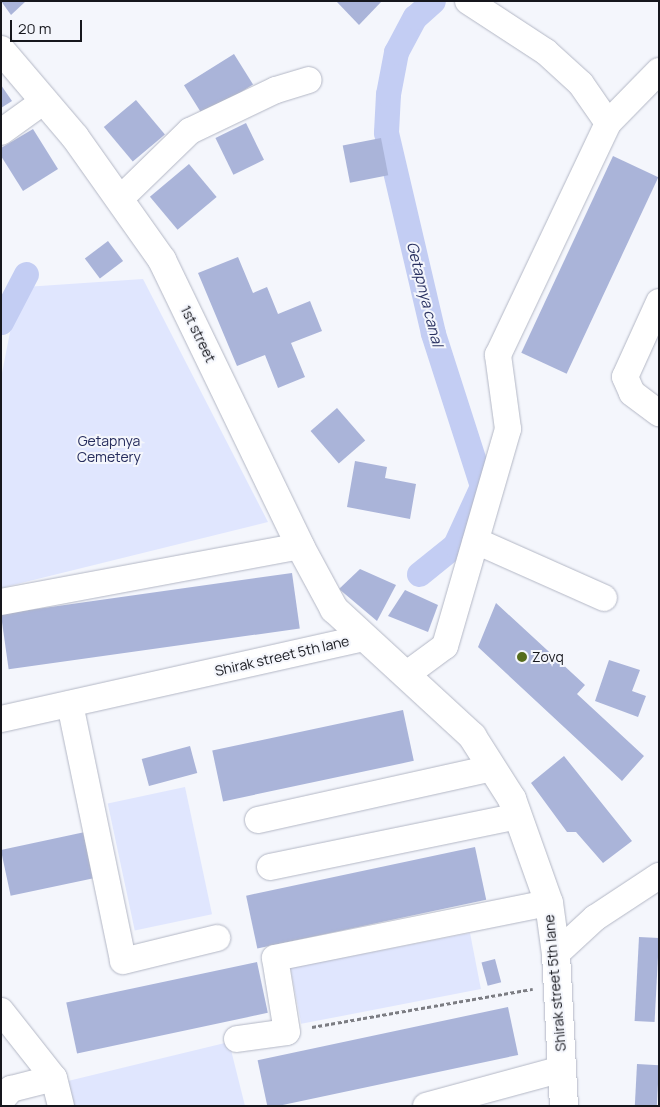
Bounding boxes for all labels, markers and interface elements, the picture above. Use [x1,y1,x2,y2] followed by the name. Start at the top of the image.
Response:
[12,10,85,42] scale bar
[18,18,51,39] text: 20 m
[403,240,447,348] water label: Getapnya canal
[177,303,219,365] street label: 1st street
[77,433,141,466] park label: Getapnya Cemetery
[213,632,351,680] street label: Shirak street 5th lane
[532,649,564,665] place label: Zovq
[516,651,528,663] marker: Zovq
[541,914,569,1052] street label: Shirak street 5th lane

